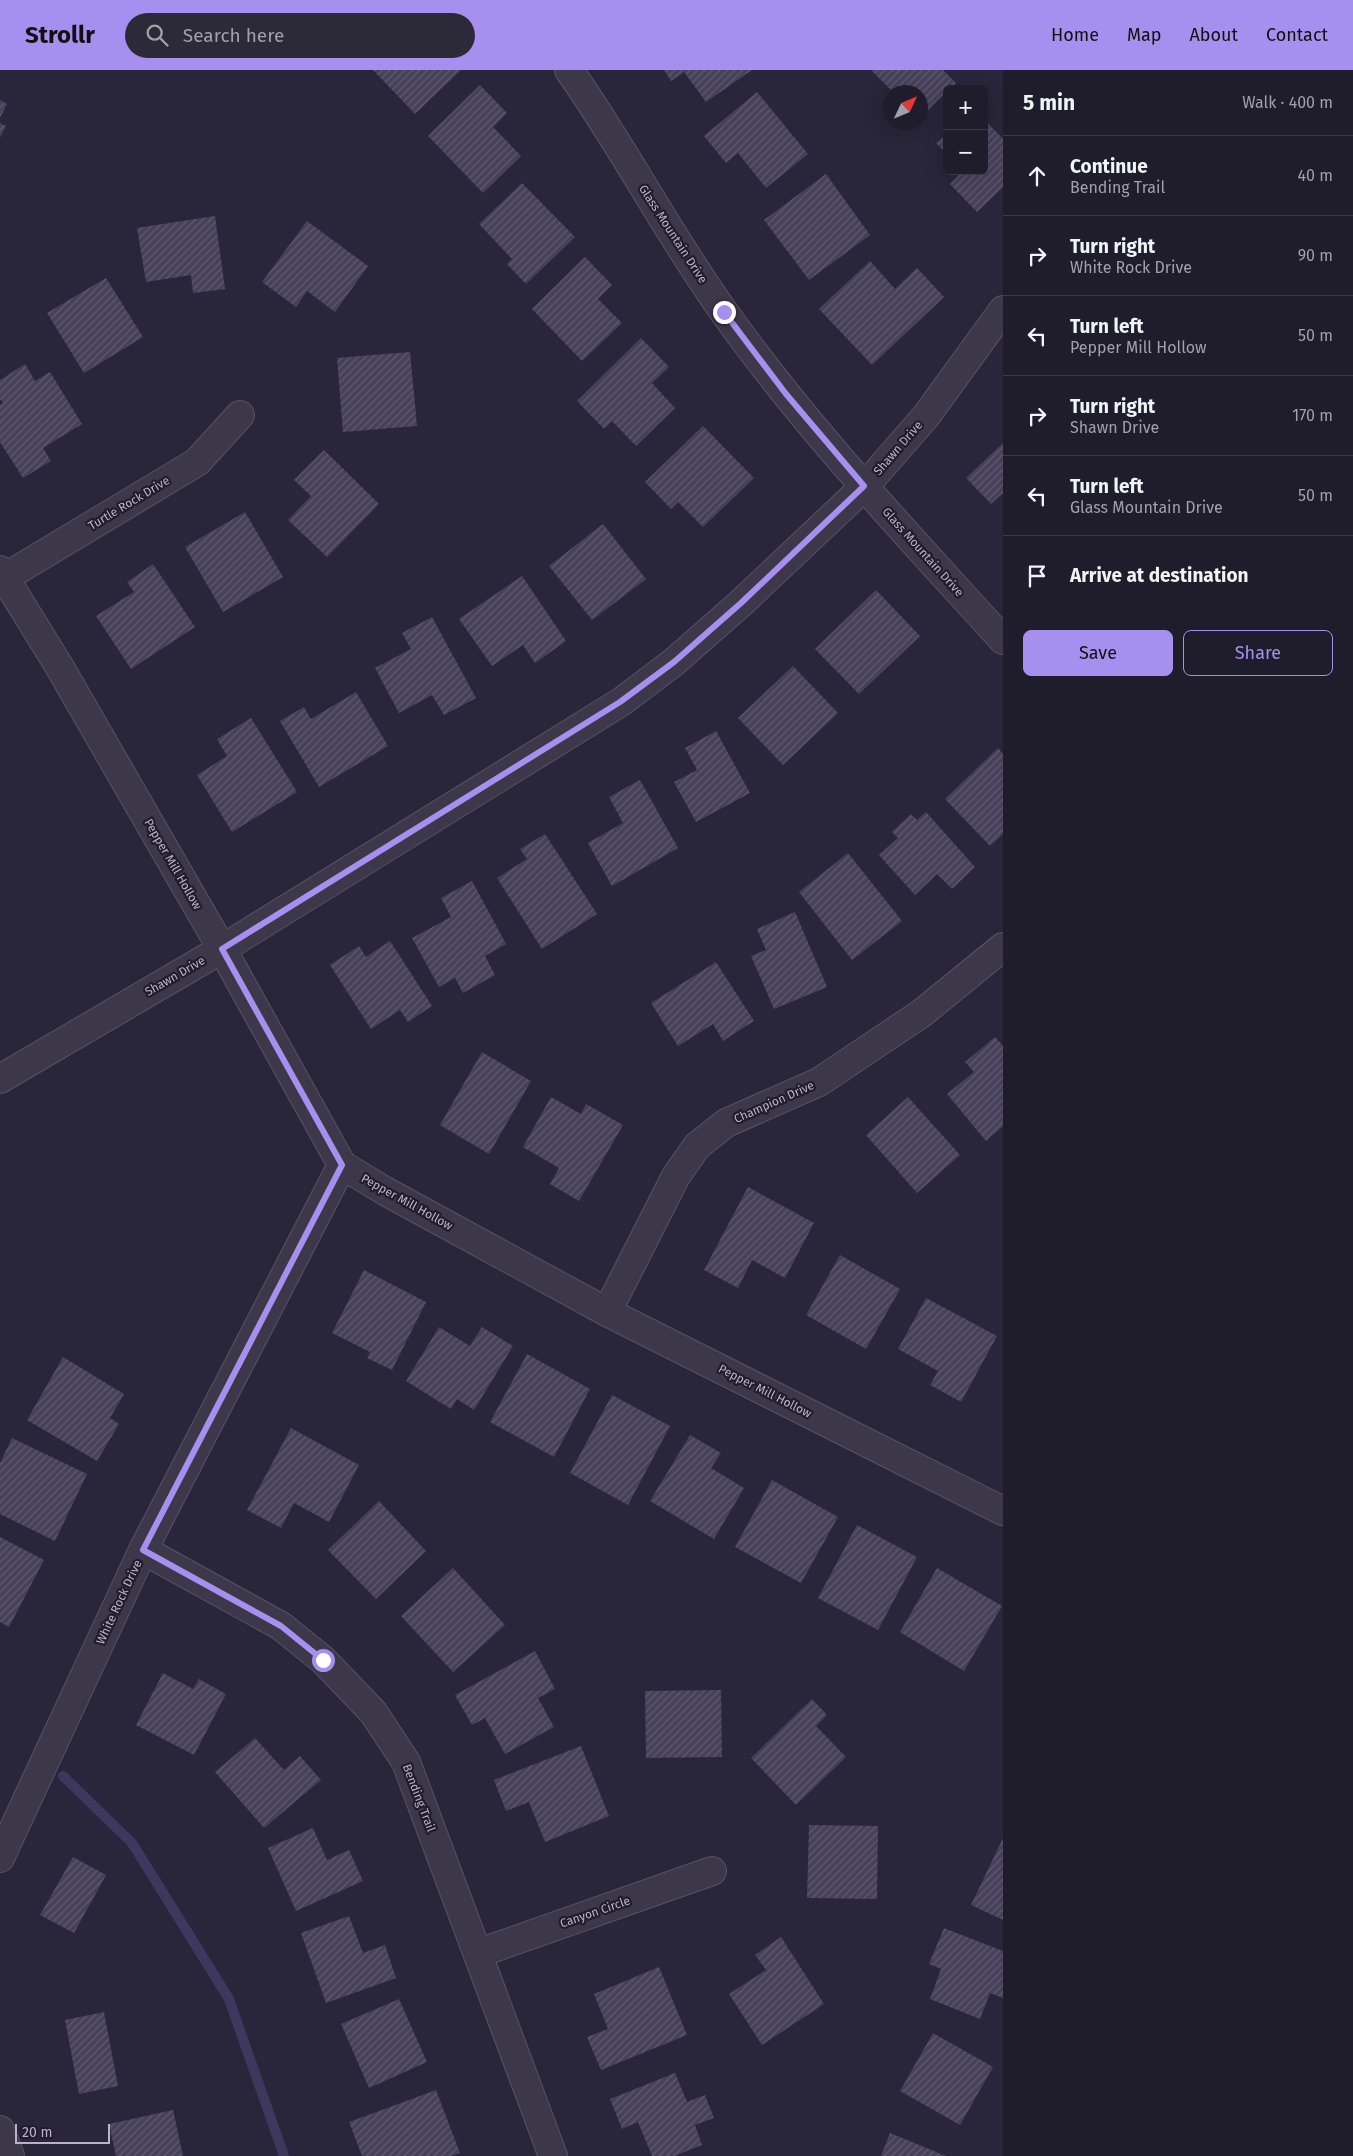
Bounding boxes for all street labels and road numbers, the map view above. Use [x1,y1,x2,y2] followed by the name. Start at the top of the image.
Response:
[636,182,710,286] street label: Glass Mountain Drive
[871,418,925,478] street label: Shawn Drive
[86,473,172,533] street label: Turtle Rock Drive
[879,505,967,599] street label: Glass Mountain Drive
[141,816,205,912] street label: Pepper Mill Hollow
[142,953,208,999] street label: Shawn Drive
[732,1078,816,1126] street label: Champion Drive
[359,1171,456,1233] street label: Pepper Mill Hollow
[716,1362,814,1421] street label: Pepper Mill Hollow
[93,1558,145,1646] street label: White Rock Drive
[400,1762,438,1834] street label: Bending Trail
[558,1893,632,1931] street label: Canyon Circle

